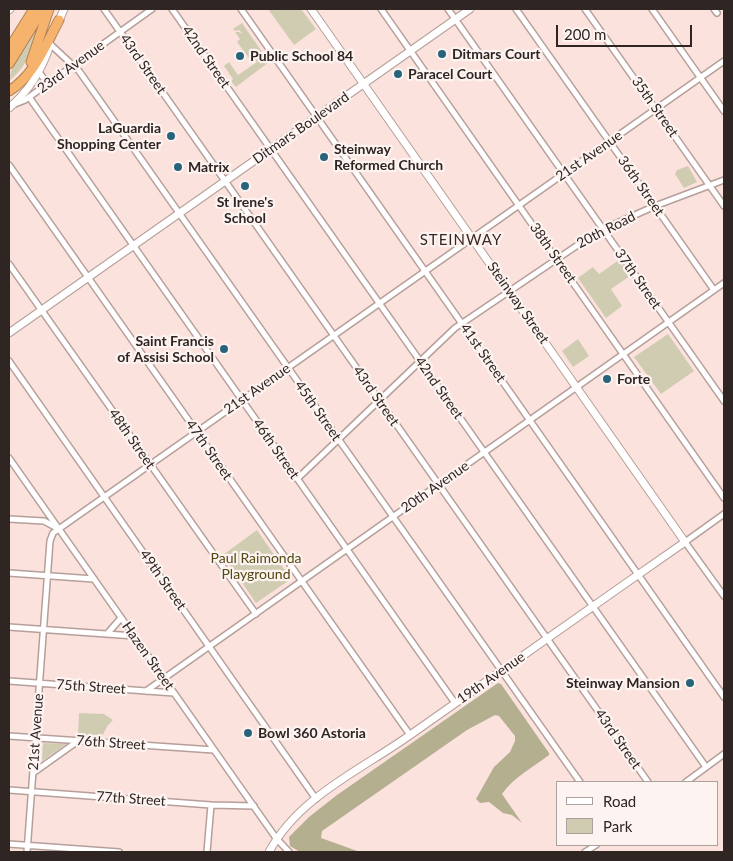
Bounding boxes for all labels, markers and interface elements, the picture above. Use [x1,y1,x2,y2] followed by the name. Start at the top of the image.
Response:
[558,15,694,47] scale bar
[178,23,234,91] street label: 42nd Street
[564,25,606,43] text: 200 m
[116,31,170,97] street label: 43rd Street
[34,37,108,97] street label: 23rd Avenue
[452,46,540,62] place label: Ditmars Court
[250,48,353,64] place label: Public School 84
[436,48,448,60] marker: Ditmars Court
[234,50,246,62] marker: Public School 84
[408,66,492,82] place label: Paracel Court
[392,68,404,80] marker: Paracel Court
[628,74,682,140] street label: 35th Street
[249,88,353,168] street label: Ditmars Boulevard
[57,120,161,152] place label: LaGuardia Shopping Center
[553,127,625,185] street label: 21st Avenue
[165,130,177,142] marker: LaGuardia Shopping Center
[334,141,443,174] place label: Steinway Reformed Church
[318,151,330,163] marker: Steinway Reformed Church
[614,153,668,219] street label: 36th Street
[188,159,229,175] place label: Matrix
[172,161,184,173] marker: Matrix
[239,180,251,192] marker: St Irene's School
[217,194,273,226] place label: St Irene's School
[574,208,638,252] street label: 20th Road
[526,220,580,286] street label: 38th Street
[419,231,503,249] district label: STEINWAY
[611,246,665,312] street label: 37th Street
[484,259,552,347] street label: Steinway Street
[457,320,509,386] street label: 41st Street
[117,333,214,366] place label: Saint Francis of Assisi School
[218,343,230,355] marker: Saint Francis of Assisi School
[411,354,467,422] street label: 42nd Street
[221,360,293,418] street label: 21st Avenue
[349,363,403,429] street label: 43rd Street
[617,371,650,387] place label: Forte
[601,373,613,385] marker: Forte
[291,378,345,444] street label: 45th Street
[105,406,159,472] street label: 48th Street
[249,416,303,482] street label: 46th Street
[182,417,236,483] street label: 47th Street
[398,457,472,517] street label: 20th Avenue
[136,547,190,613] street label: 49th Street
[211,550,301,582] park label: Paul Raimonda Playground
[118,619,178,693] street label: Hazen Street
[454,648,528,708] street label: 19th Avenue
[566,675,680,691] place label: Steinway Mansion
[56,676,126,698] street label: 75th Street
[684,677,696,689] marker: Steinway Mansion
[25,693,47,771] street label: 21st Avenue
[591,706,645,772] street label: 43rd Street
[258,725,366,741] place label: Bowl 360 Astoria
[242,727,254,739] marker: Bowl 360 Astoria
[76,732,146,754] street label: 76th Street
[556,781,718,846] legend
[96,788,166,810] street label: 77th Street
[603,792,636,810] text: Road
[603,817,632,835] text: Park

